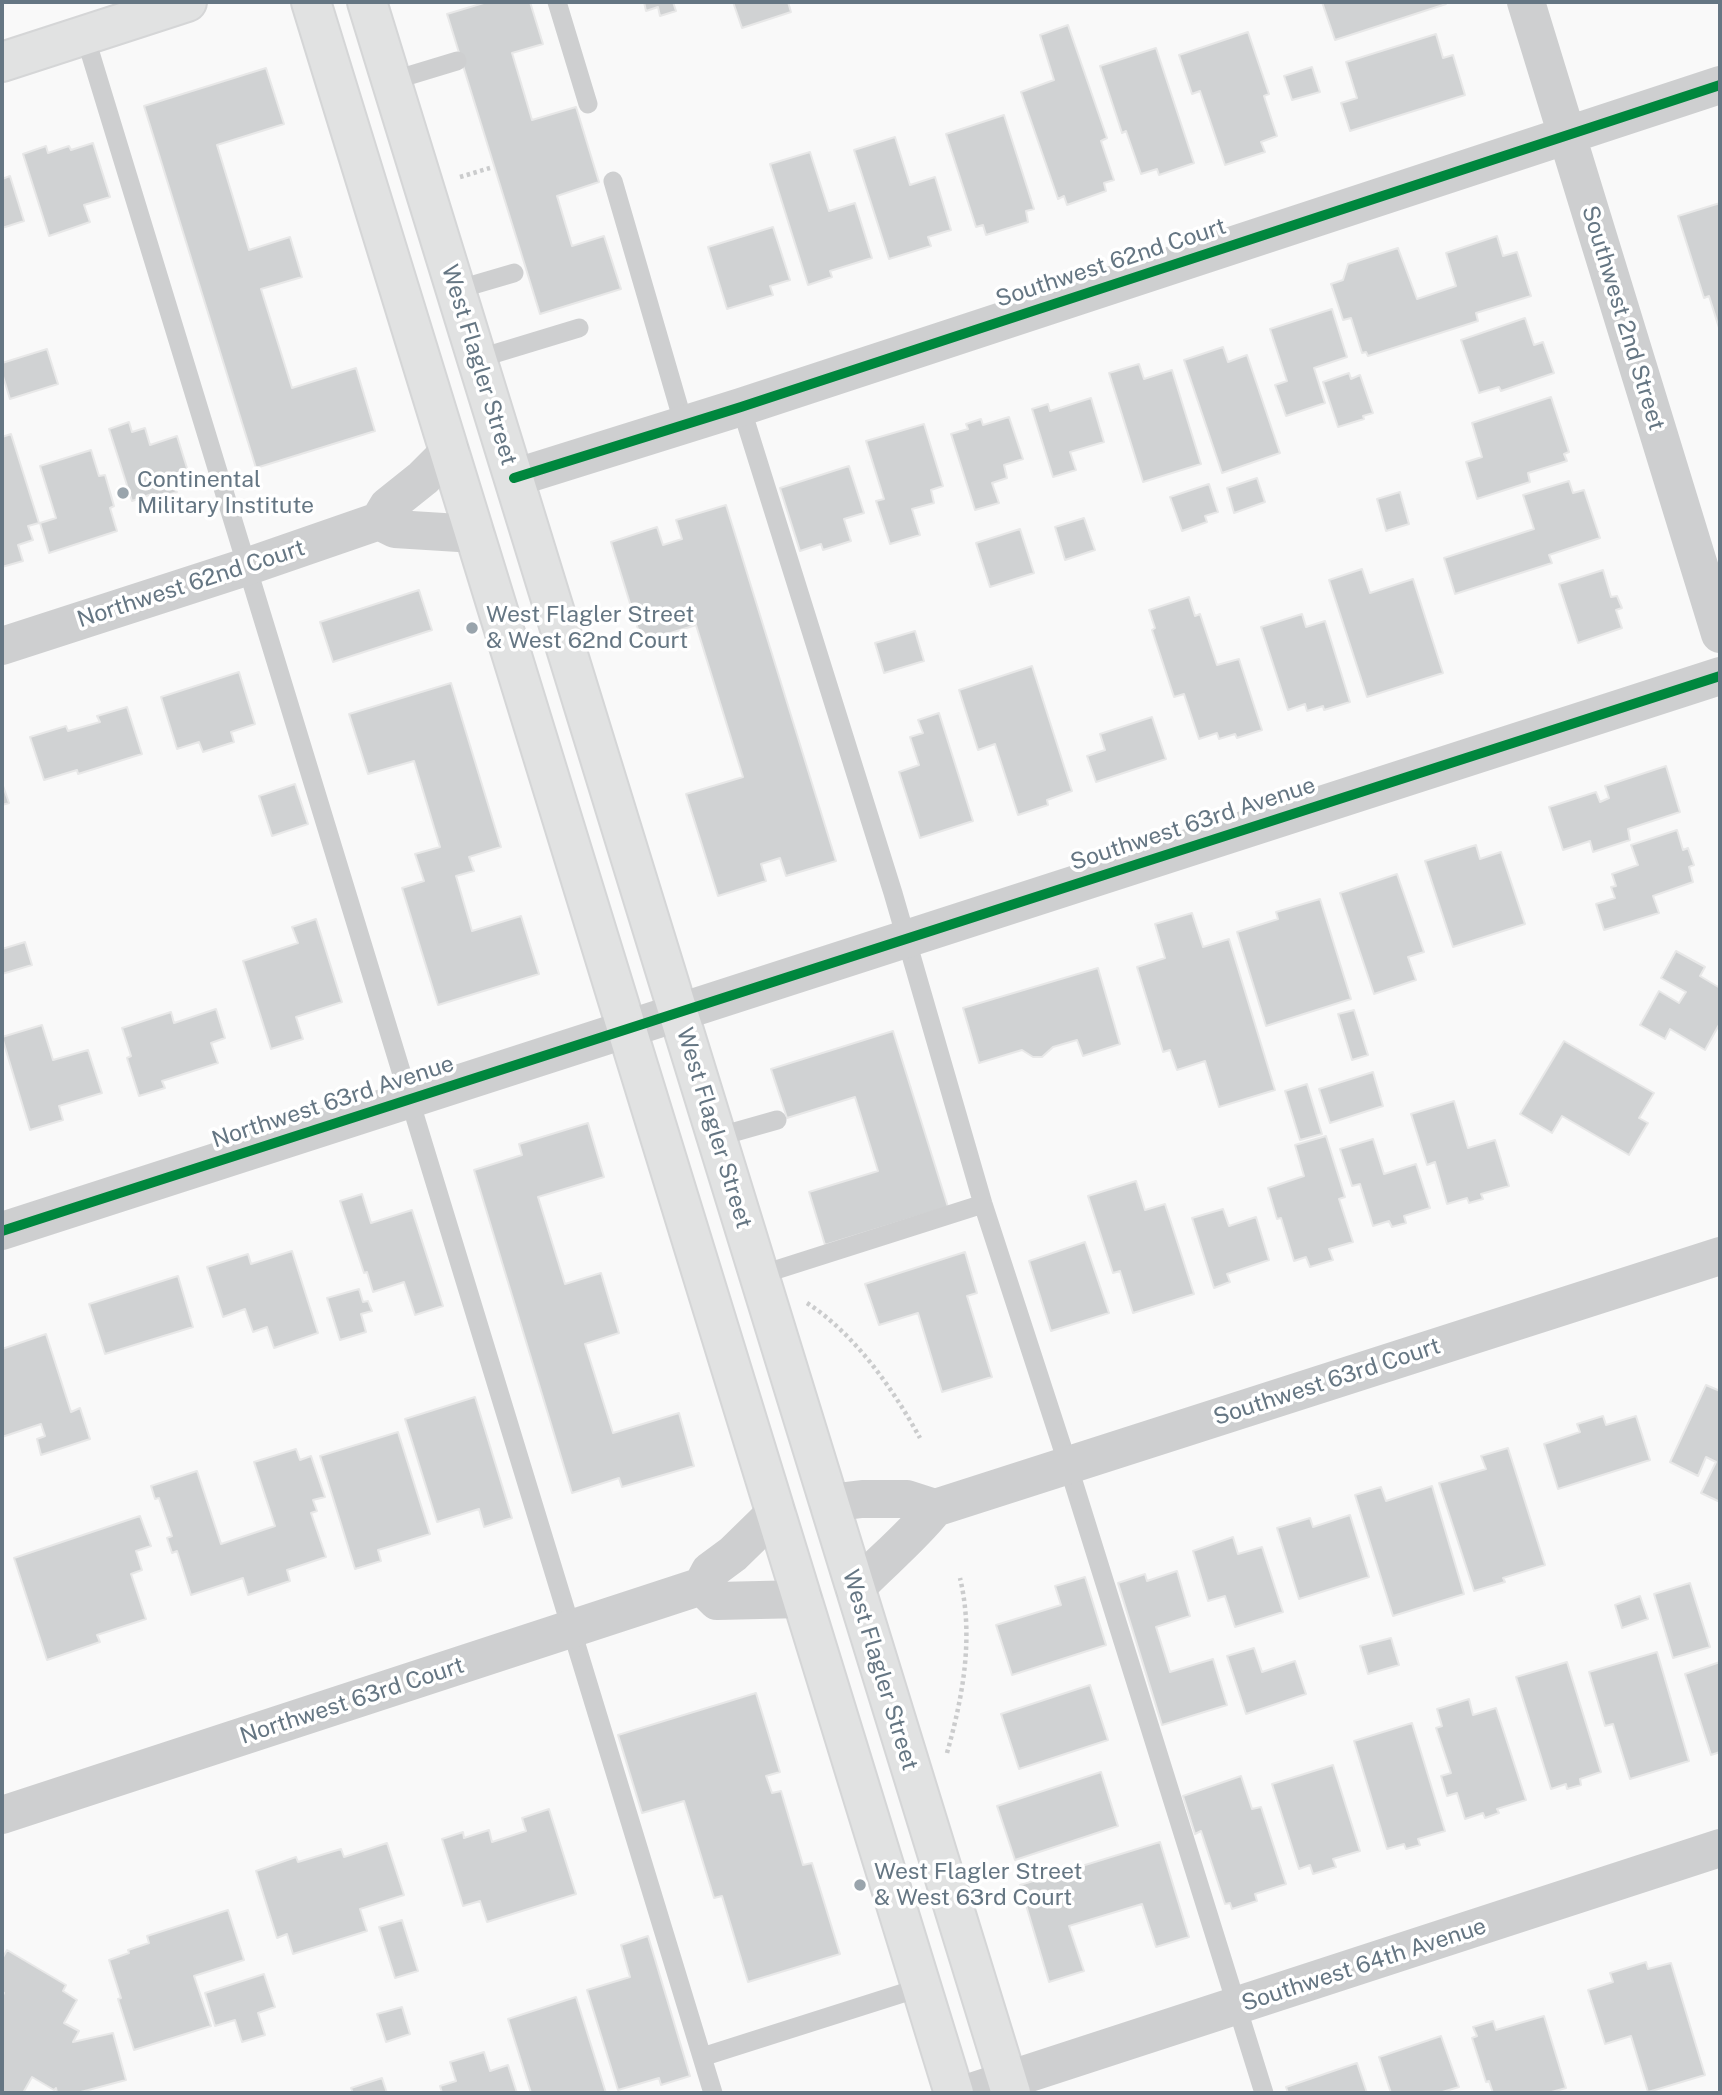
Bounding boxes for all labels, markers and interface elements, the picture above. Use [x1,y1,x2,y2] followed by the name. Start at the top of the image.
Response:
[1576,202,1670,434] street label: Southwest 2nd Street
[992,213,1230,313] street label: Southwest 62nd Court
[435,261,523,469] street label: West Flagler Street
[137,466,314,520] place label: Continental Military Institute
[115,485,131,501] marker: Continental Military Institute
[74,534,308,634] street label: Northwest 62nd Court
[486,601,694,655] place label: West Flagler Street & West 62nd Court
[464,620,480,636] marker: West Flagler Street & West 62nd Court
[1067,771,1319,877] street label: Southwest 63rd Avenue
[670,1024,758,1232] street label: West Flagler Street
[208,1050,458,1154] street label: Northwest 63rd Avenue
[1210,1332,1444,1432] street label: Southwest 63rd Court
[836,1566,924,1774] street label: West Flagler Street
[237,1652,467,1750] street label: Northwest 63rd Court
[874,1858,1082,1912] place label: West Flagler Street & West 63rd Court
[852,1877,868,1893] marker: West Flagler Street & West 63rd Court
[1238,1912,1490,2018] street label: Southwest 64th Avenue

